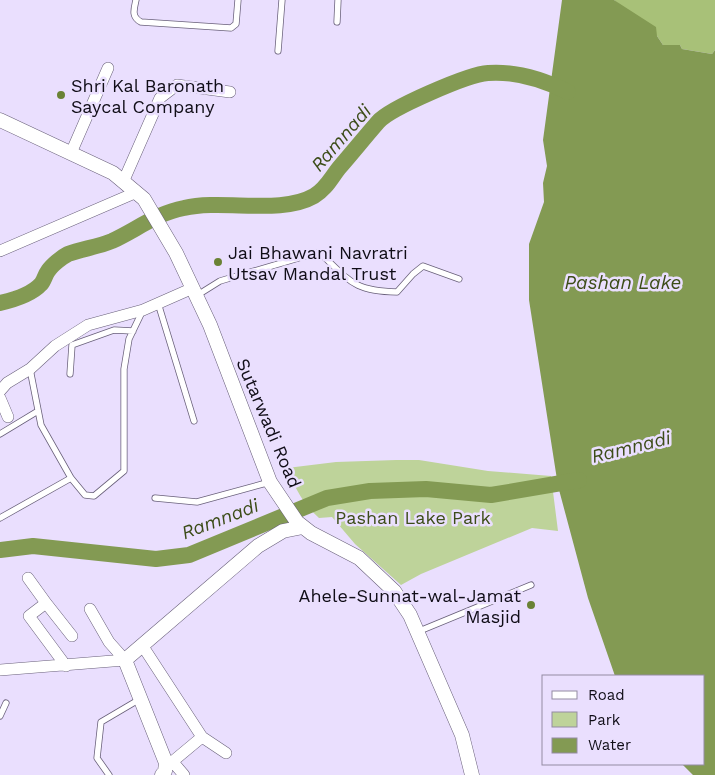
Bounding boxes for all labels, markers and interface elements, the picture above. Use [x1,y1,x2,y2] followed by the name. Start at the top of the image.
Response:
[71,75,224,117] place label: Shri Kal Baronath Saycal Company
[55,89,67,101] marker: Shri Kal Baronath Saycal Company
[306,99,377,176] water label: Ramnadi
[228,242,408,284] place label: Jai Bhawani Navratri Utsav Mandal Trust
[212,256,224,268] marker: Jai Bhawani Navratri Utsav Mandal Trust
[565,271,681,294] water label: Pashan Lake
[232,355,306,491] street label: Sutarwadi Road
[589,426,674,468] water label: Ramnadi
[178,493,263,544] water label: Ramnadi
[335,507,491,528] park label: Pashan Lake Park
[299,585,521,627] place label: Ahele-Sunnat-wal-Jamat Masjid
[525,599,537,611] marker: Ahele-Sunnat-wal-Jamat Masjid
[542,675,705,765] legend
[588,686,625,704] text: Road
[588,711,621,729] text: Park
[588,736,631,754] text: Water

